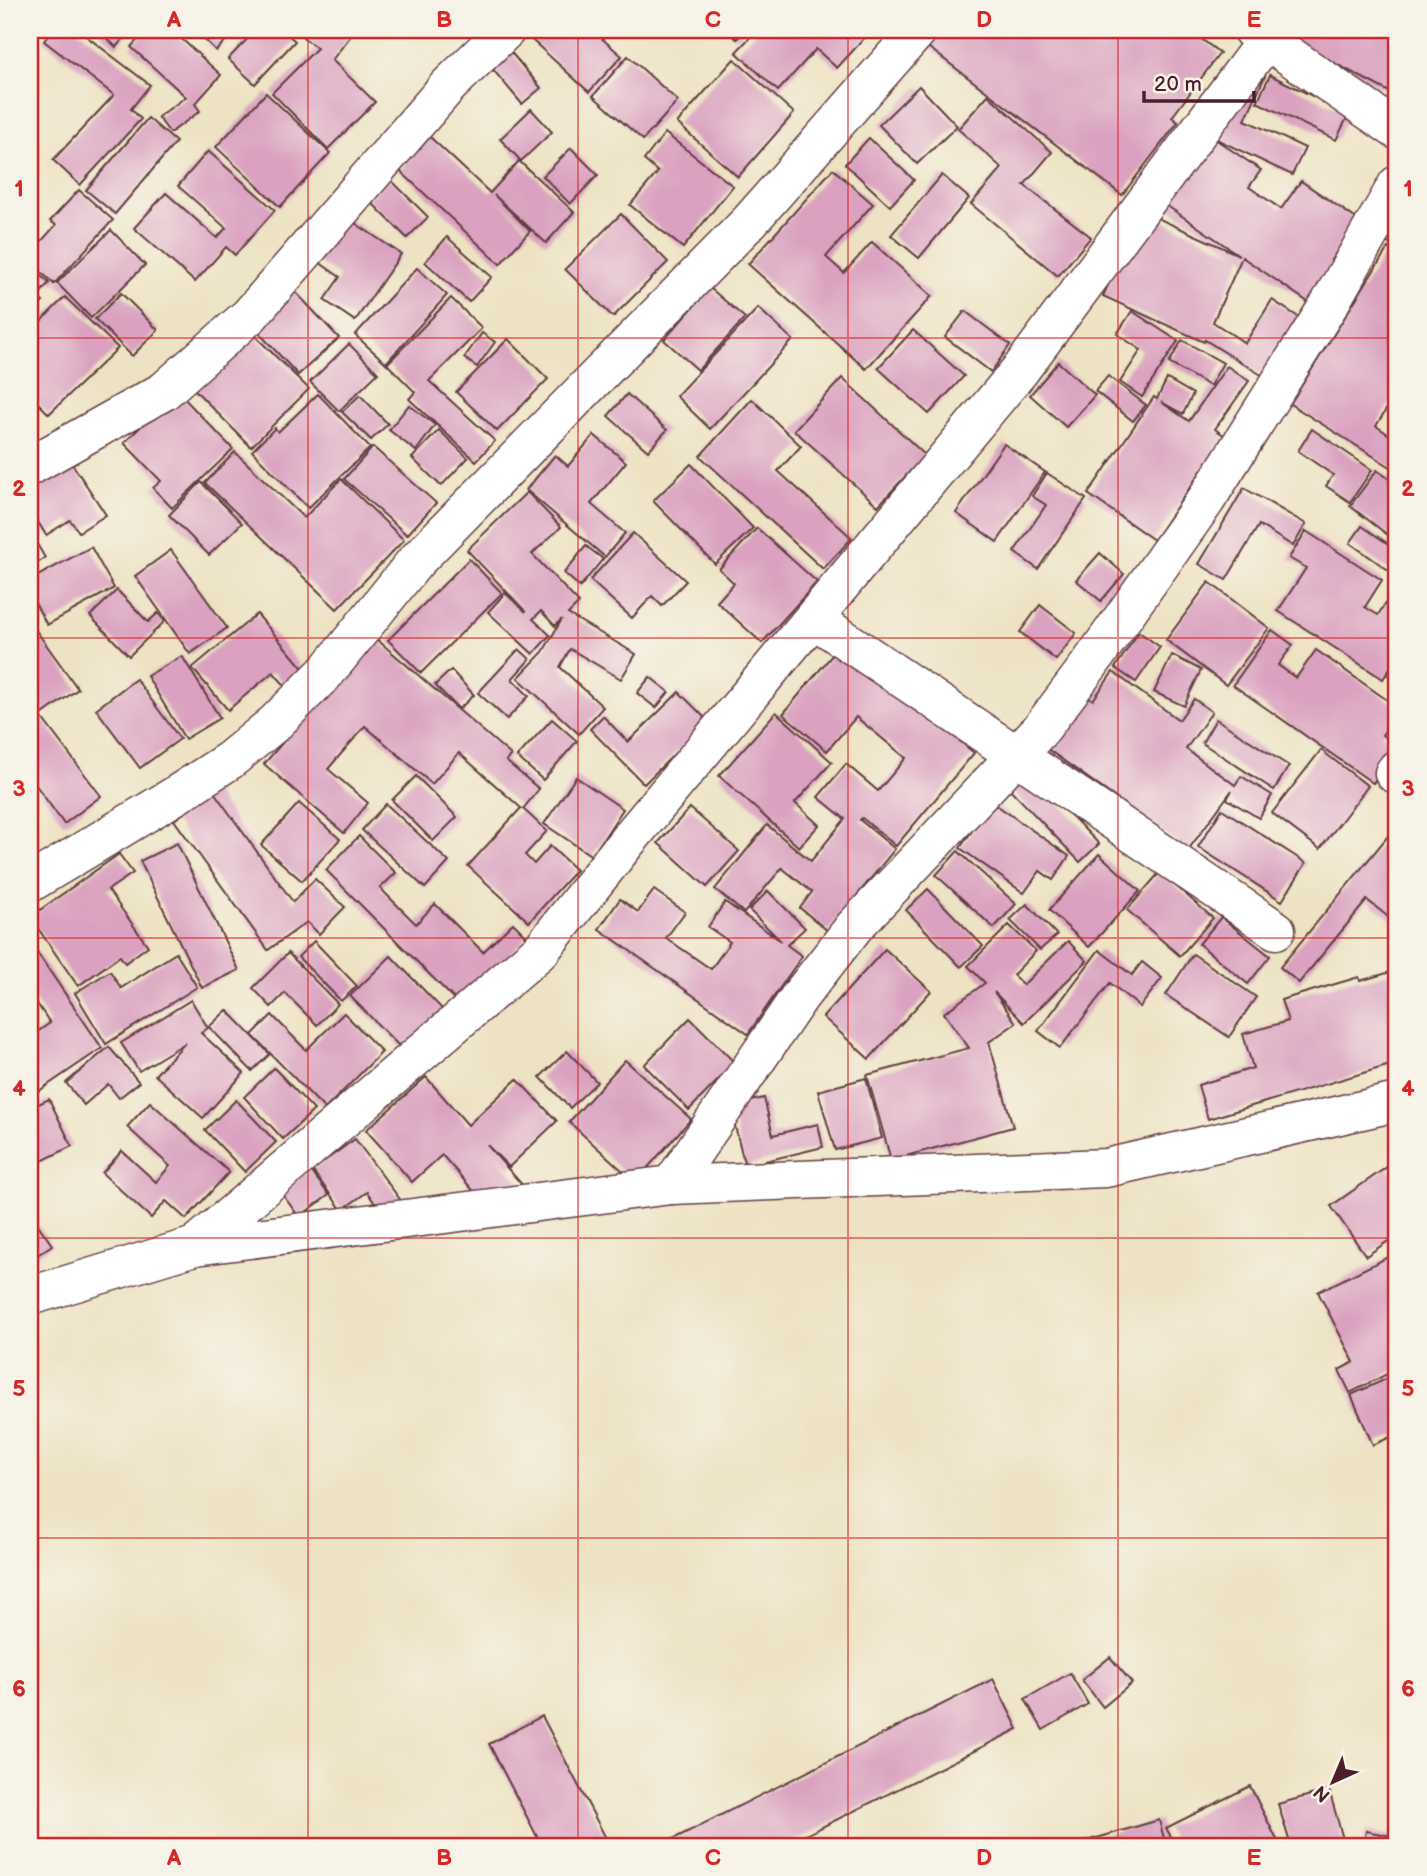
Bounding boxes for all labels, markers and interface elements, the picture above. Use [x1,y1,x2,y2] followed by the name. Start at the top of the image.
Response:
[166,6,182,34] text: A
[436,6,452,34] text: B
[705,6,721,34] text: C
[976,6,992,34] text: D
[1247,6,1262,34] text: E
[1144,60,1254,104] scale bar
[1154,72,1202,97] text: 20 m
[14,175,24,203] text: 1
[1403,175,1413,203] text: 1
[12,475,26,503] text: 2
[1401,475,1415,503] text: 2
[12,775,26,803] text: 3
[1401,775,1415,803] text: 3
[12,1075,26,1103] text: 4
[1401,1075,1415,1103] text: 4
[12,1375,26,1403] text: 5
[1401,1375,1415,1403] text: 5
[12,1675,26,1703] text: 6
[1401,1675,1415,1703] text: 6
[1298,1746,1368,1816] north arrow
[1309,1780,1335,1806] text: N
[166,1844,182,1872] text: A
[436,1844,452,1872] text: B
[705,1844,721,1872] text: C
[976,1844,992,1872] text: D
[1247,1844,1262,1872] text: E

